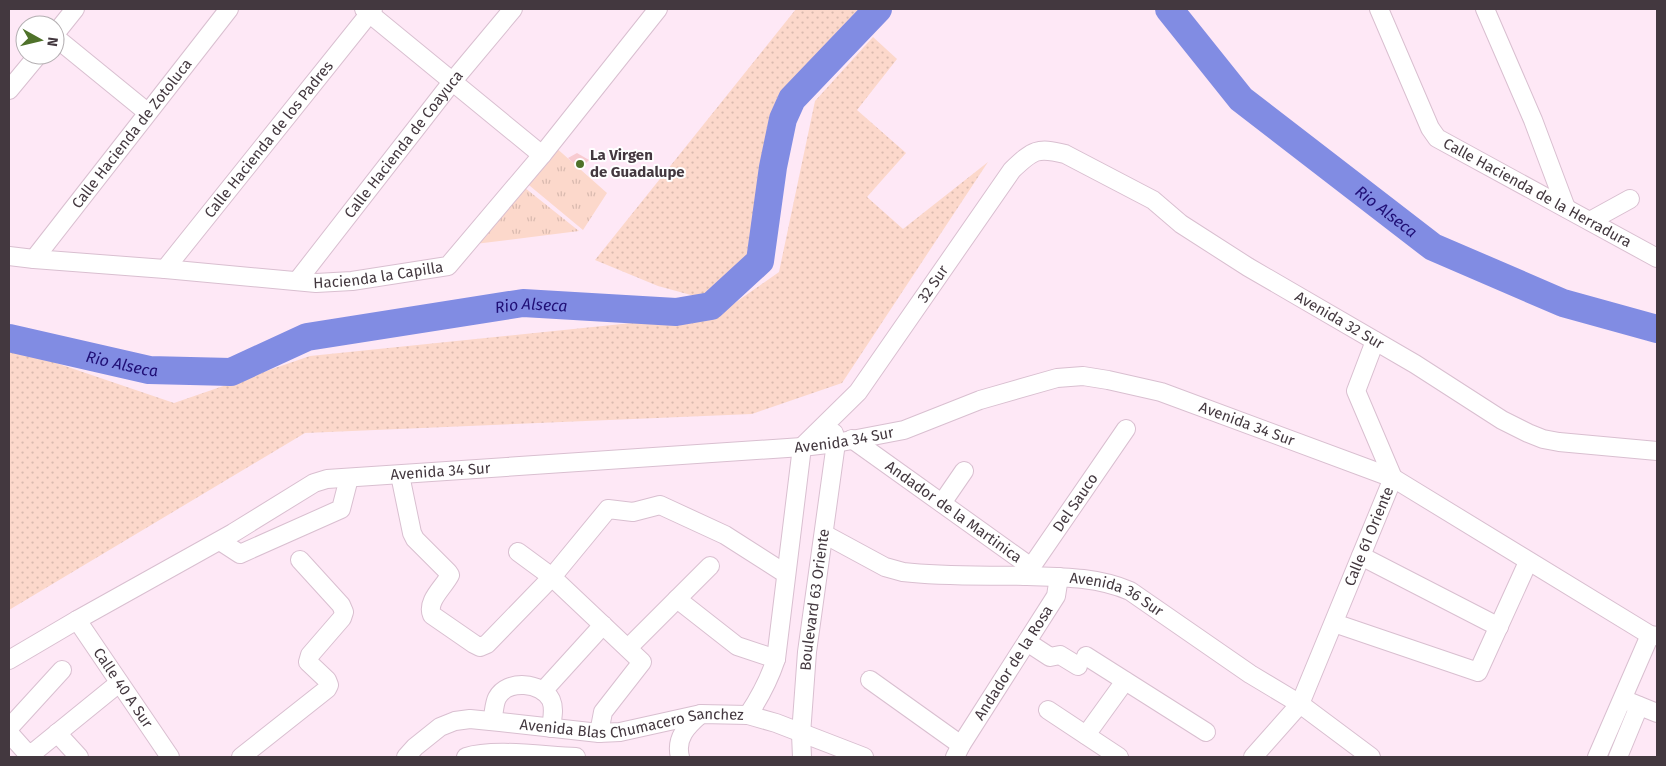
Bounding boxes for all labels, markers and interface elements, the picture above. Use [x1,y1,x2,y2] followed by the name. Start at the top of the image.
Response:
[15,15,65,65] north arrow
[43,36,61,48] text: N
[68,55,196,212] street label: Calle Hacienda de Zotoluca
[200,57,337,221] street label: Calle Hacienda de los Padres
[341,67,467,222] street label: Calle Hacienda de Coayuca
[1440,134,1635,251] street label: Calle Hacienda de la Herradura
[590,146,685,181] place label: La Virgen de Guadalupe
[574,158,586,170] marker: La Virgen de Guadalupe
[1352,181,1421,241] water label: Rio Alseca
[313,258,444,292] street label: Hacienda la Capilla
[914,262,952,306] street label: 32 Sur
[1292,287,1387,353] street label: Avenida 32 Sur
[493,293,568,317] water label: Rio Alseca
[84,346,158,380] water label: Rio Alseca
[1197,398,1297,450] street label: Avenida 34 Sur
[794,423,895,456] street label: Avenida 34 Sur
[882,457,1025,567] street label: Andador de la Martinica
[390,459,491,484] street label: Avenida 34 Sur
[1049,470,1102,535] street label: Del Sauco
[1340,484,1397,589] street label: Calle 61 Oriente
[797,528,833,671] street label: Boulevard 63 Oriente
[1069,569,1167,620] street label: Avenida 36 Sur
[970,602,1057,723] street label: Andador de la Rosa
[90,644,157,731] street label: Calle 40 A Sur
[519,704,744,742] street label: Avenida Blas Chumacero Sanchez

